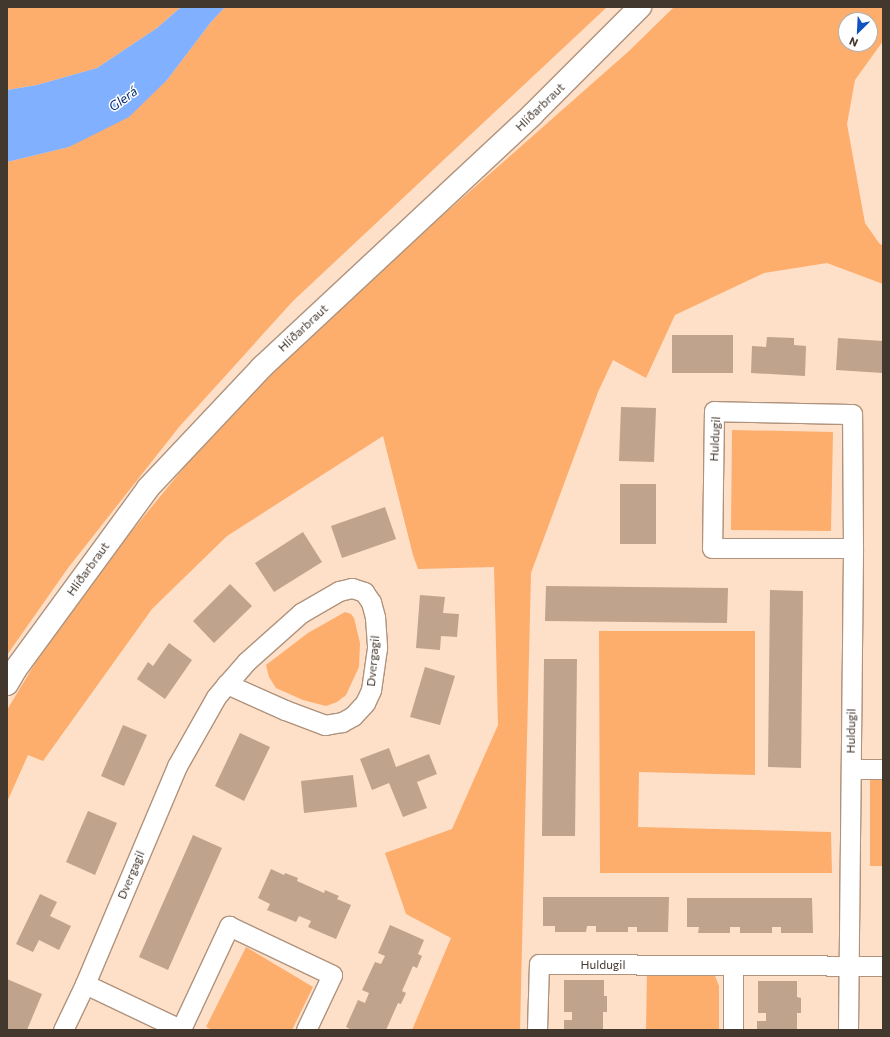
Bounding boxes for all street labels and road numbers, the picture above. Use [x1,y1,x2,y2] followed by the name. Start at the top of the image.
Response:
[512,80,568,134] street label: Hlíðarbraut
[275,301,331,355] street label: Hlíðarbraut
[707,416,723,462] street label: Huldugil
[64,539,112,599] street label: Hlíðarbraut
[364,635,382,687] street label: Dvergagil
[843,708,859,754] street label: Huldugil
[114,849,148,901] street label: Dvergagil
[580,958,626,972] street label: Huldugil

